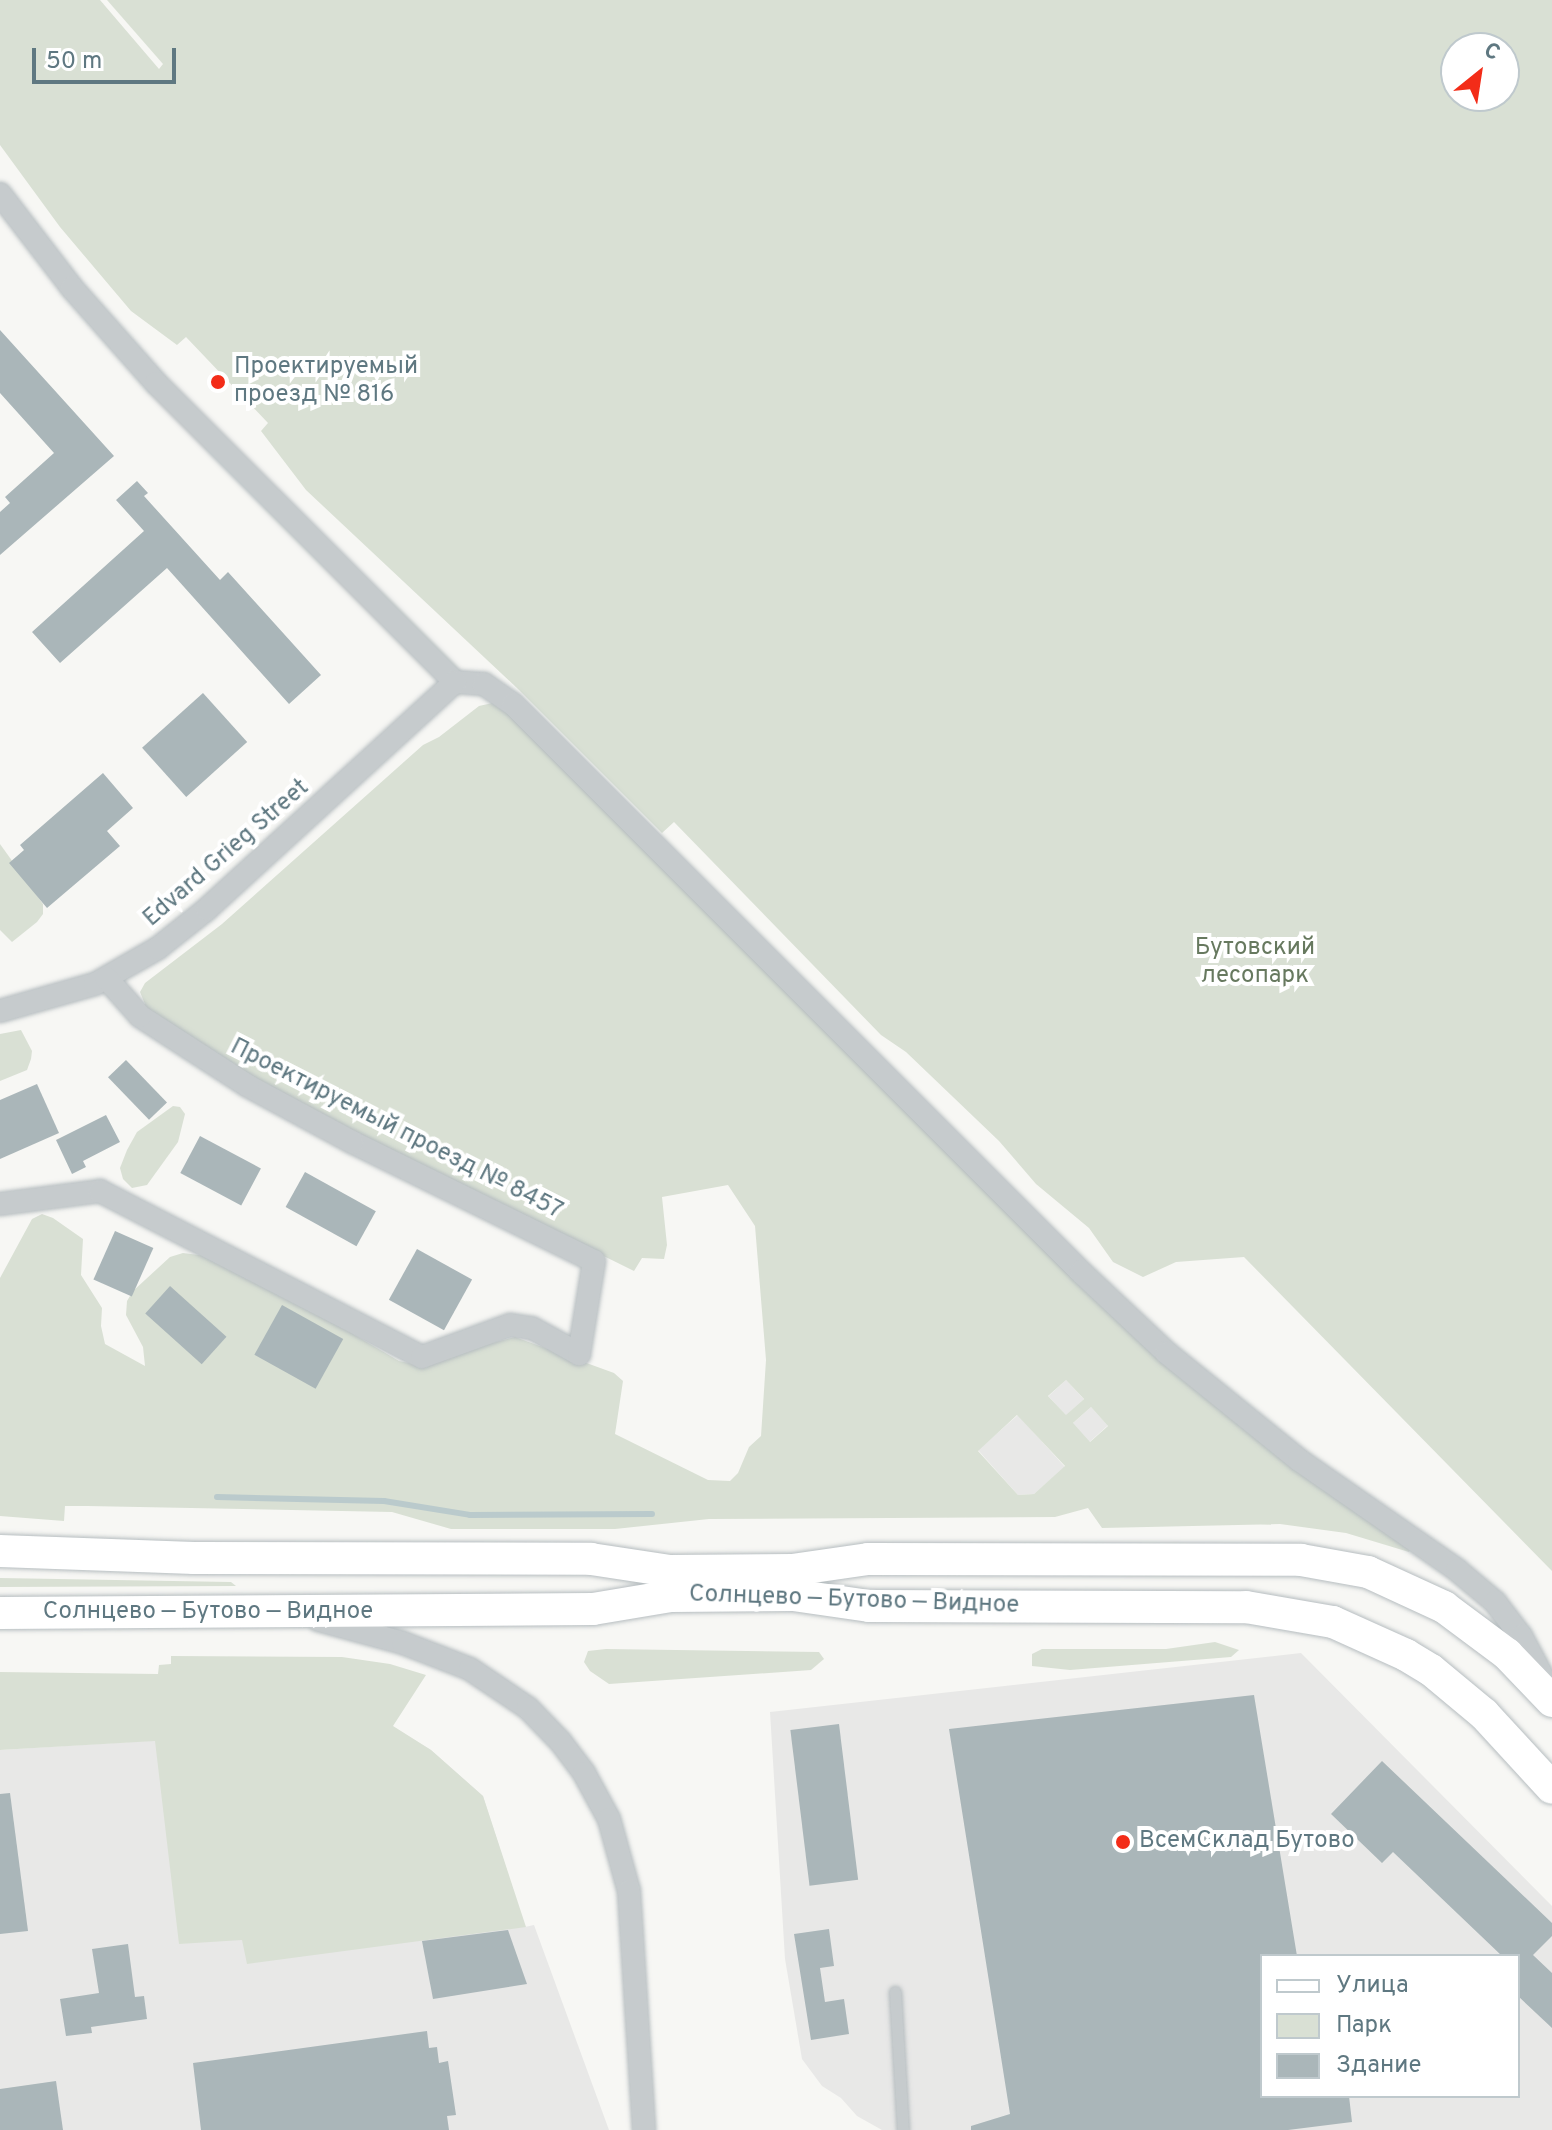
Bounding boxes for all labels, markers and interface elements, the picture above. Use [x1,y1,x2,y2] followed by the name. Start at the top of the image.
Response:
[36,32,180,82] scale bar
[1440,32,1520,112] north arrow
[1478,37,1504,68] text: С
[46,47,102,77] text: 50 m
[234,354,418,410] place label: Проектируемый проезд № 816
[209,373,227,391] marker: Проектируемый проезд № 816
[138,774,316,934] street label: Edvard Grieg Street
[1195,935,1315,991] park label: Бутовский лесопарк
[225,1033,567,1227] street label: Проектируемый проезд № 8457
[688,1581,1020,1621] street label: Солнцево — Бутово — Видное
[43,1599,373,1627] street label: Солнцево — Бутово — Видное
[1139,1828,1355,1856] place label: ВсемСклад Бутово
[1114,1833,1132,1851] marker: ВсемСклад Бутово
[1260,1954,1520,2098] legend
[1336,1971,1409,2001] text: Улица
[1336,2011,1392,2041] text: Парк
[1336,2051,1422,2081] text: Здание

